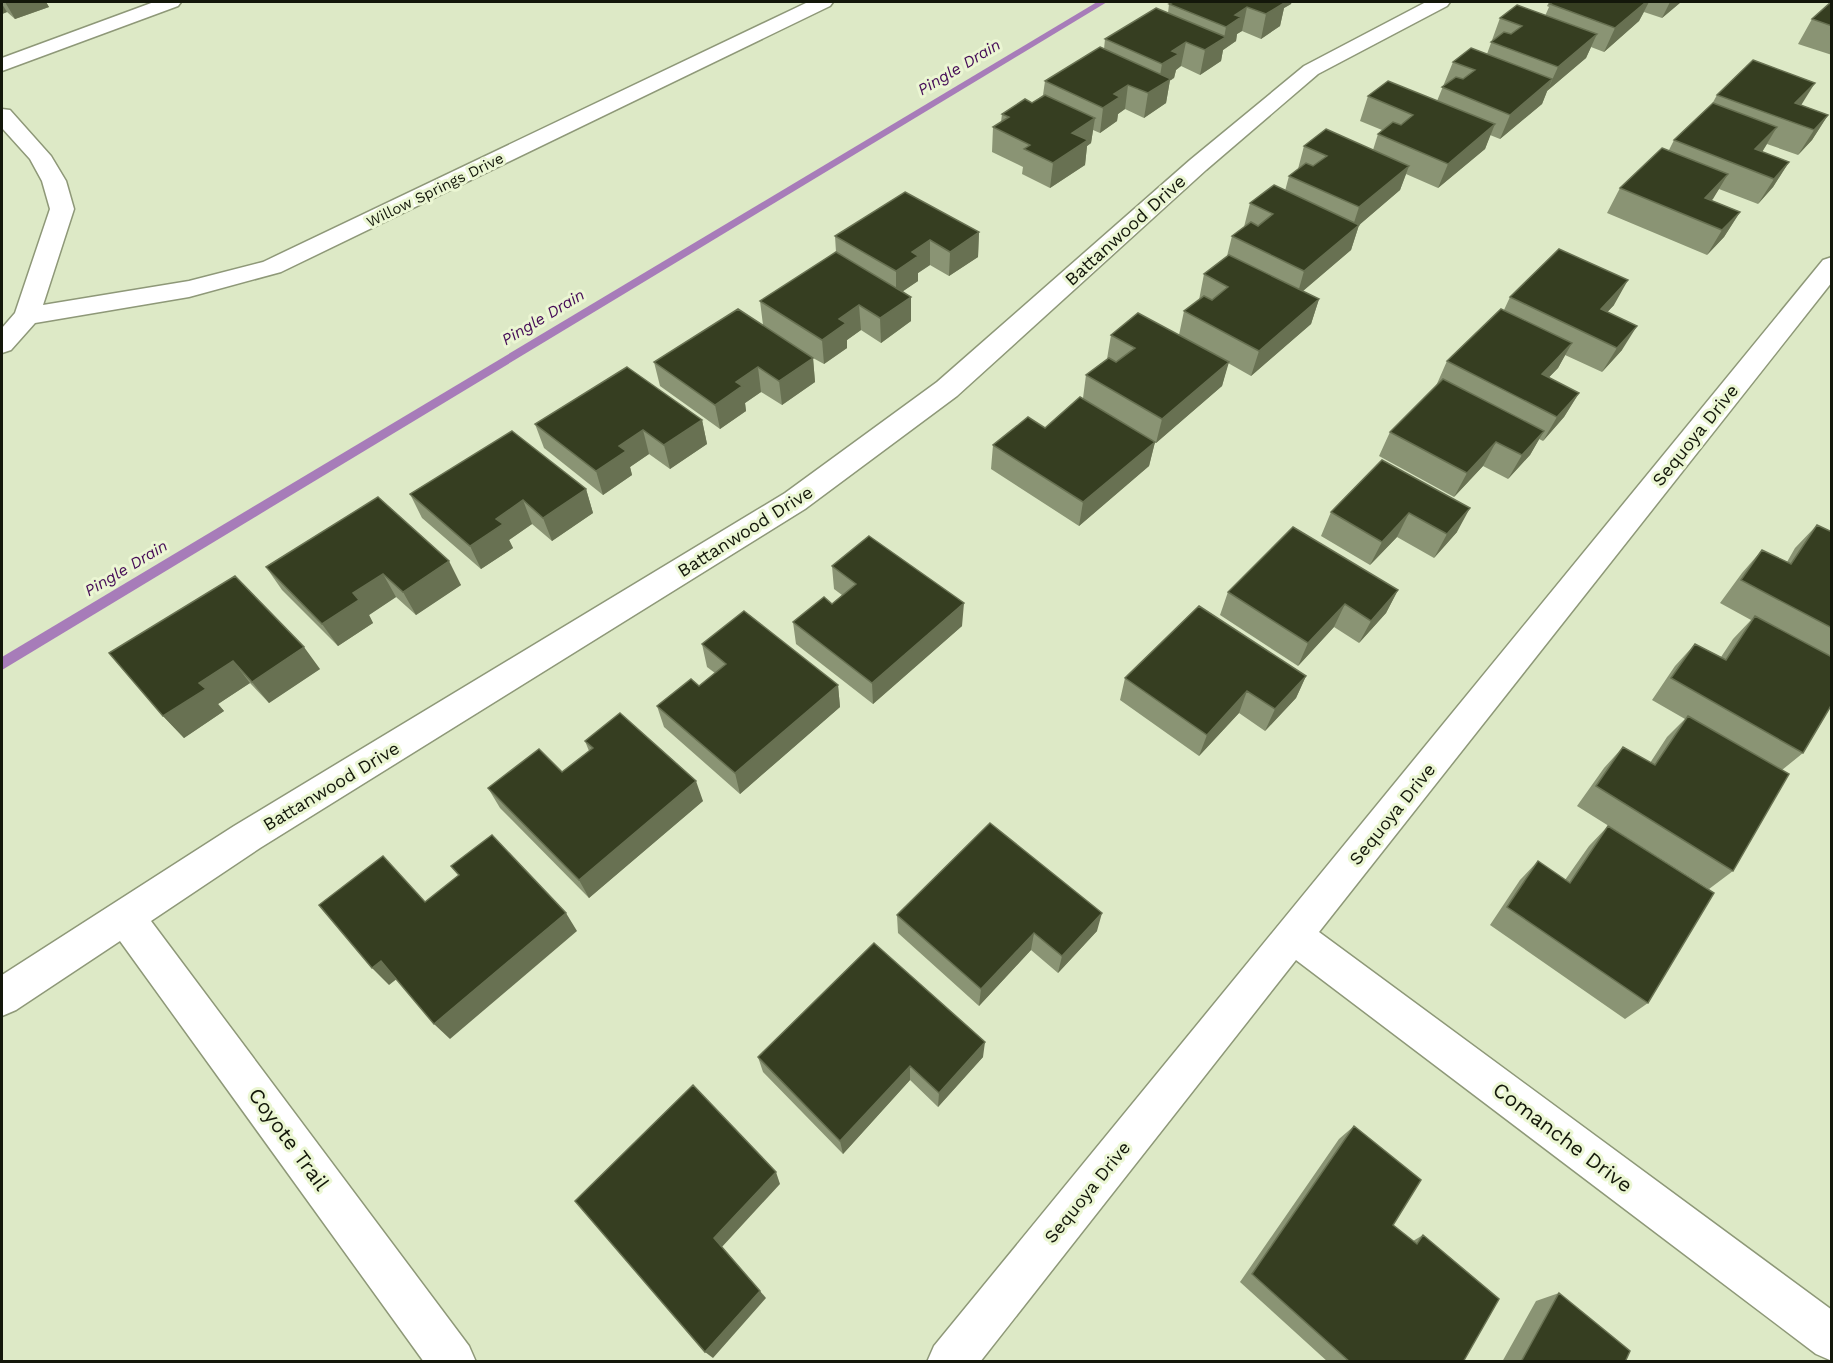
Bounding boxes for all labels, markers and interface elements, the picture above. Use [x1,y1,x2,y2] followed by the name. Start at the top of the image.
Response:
[914,35,1004,99] water label: Pingle Drain
[363,149,507,231] street label: Willow Springs Drive
[1060,170,1190,290] street label: Battanwood Drive
[498,285,588,349] water label: Pingle Drain
[1648,380,1742,490] street label: Sequoya Drive
[674,481,816,581] street label: Battanwood Drive
[81,536,171,600] water label: Pingle Drain
[259,737,403,835] street label: Battanwood Drive
[1345,759,1439,869] street label: Sequoya Drive
[1488,1076,1638,1198] street label: Comanche Drive
[243,1083,335,1196] street label: Coyote Trail
[1040,1137,1134,1247] street label: Sequoya Drive

